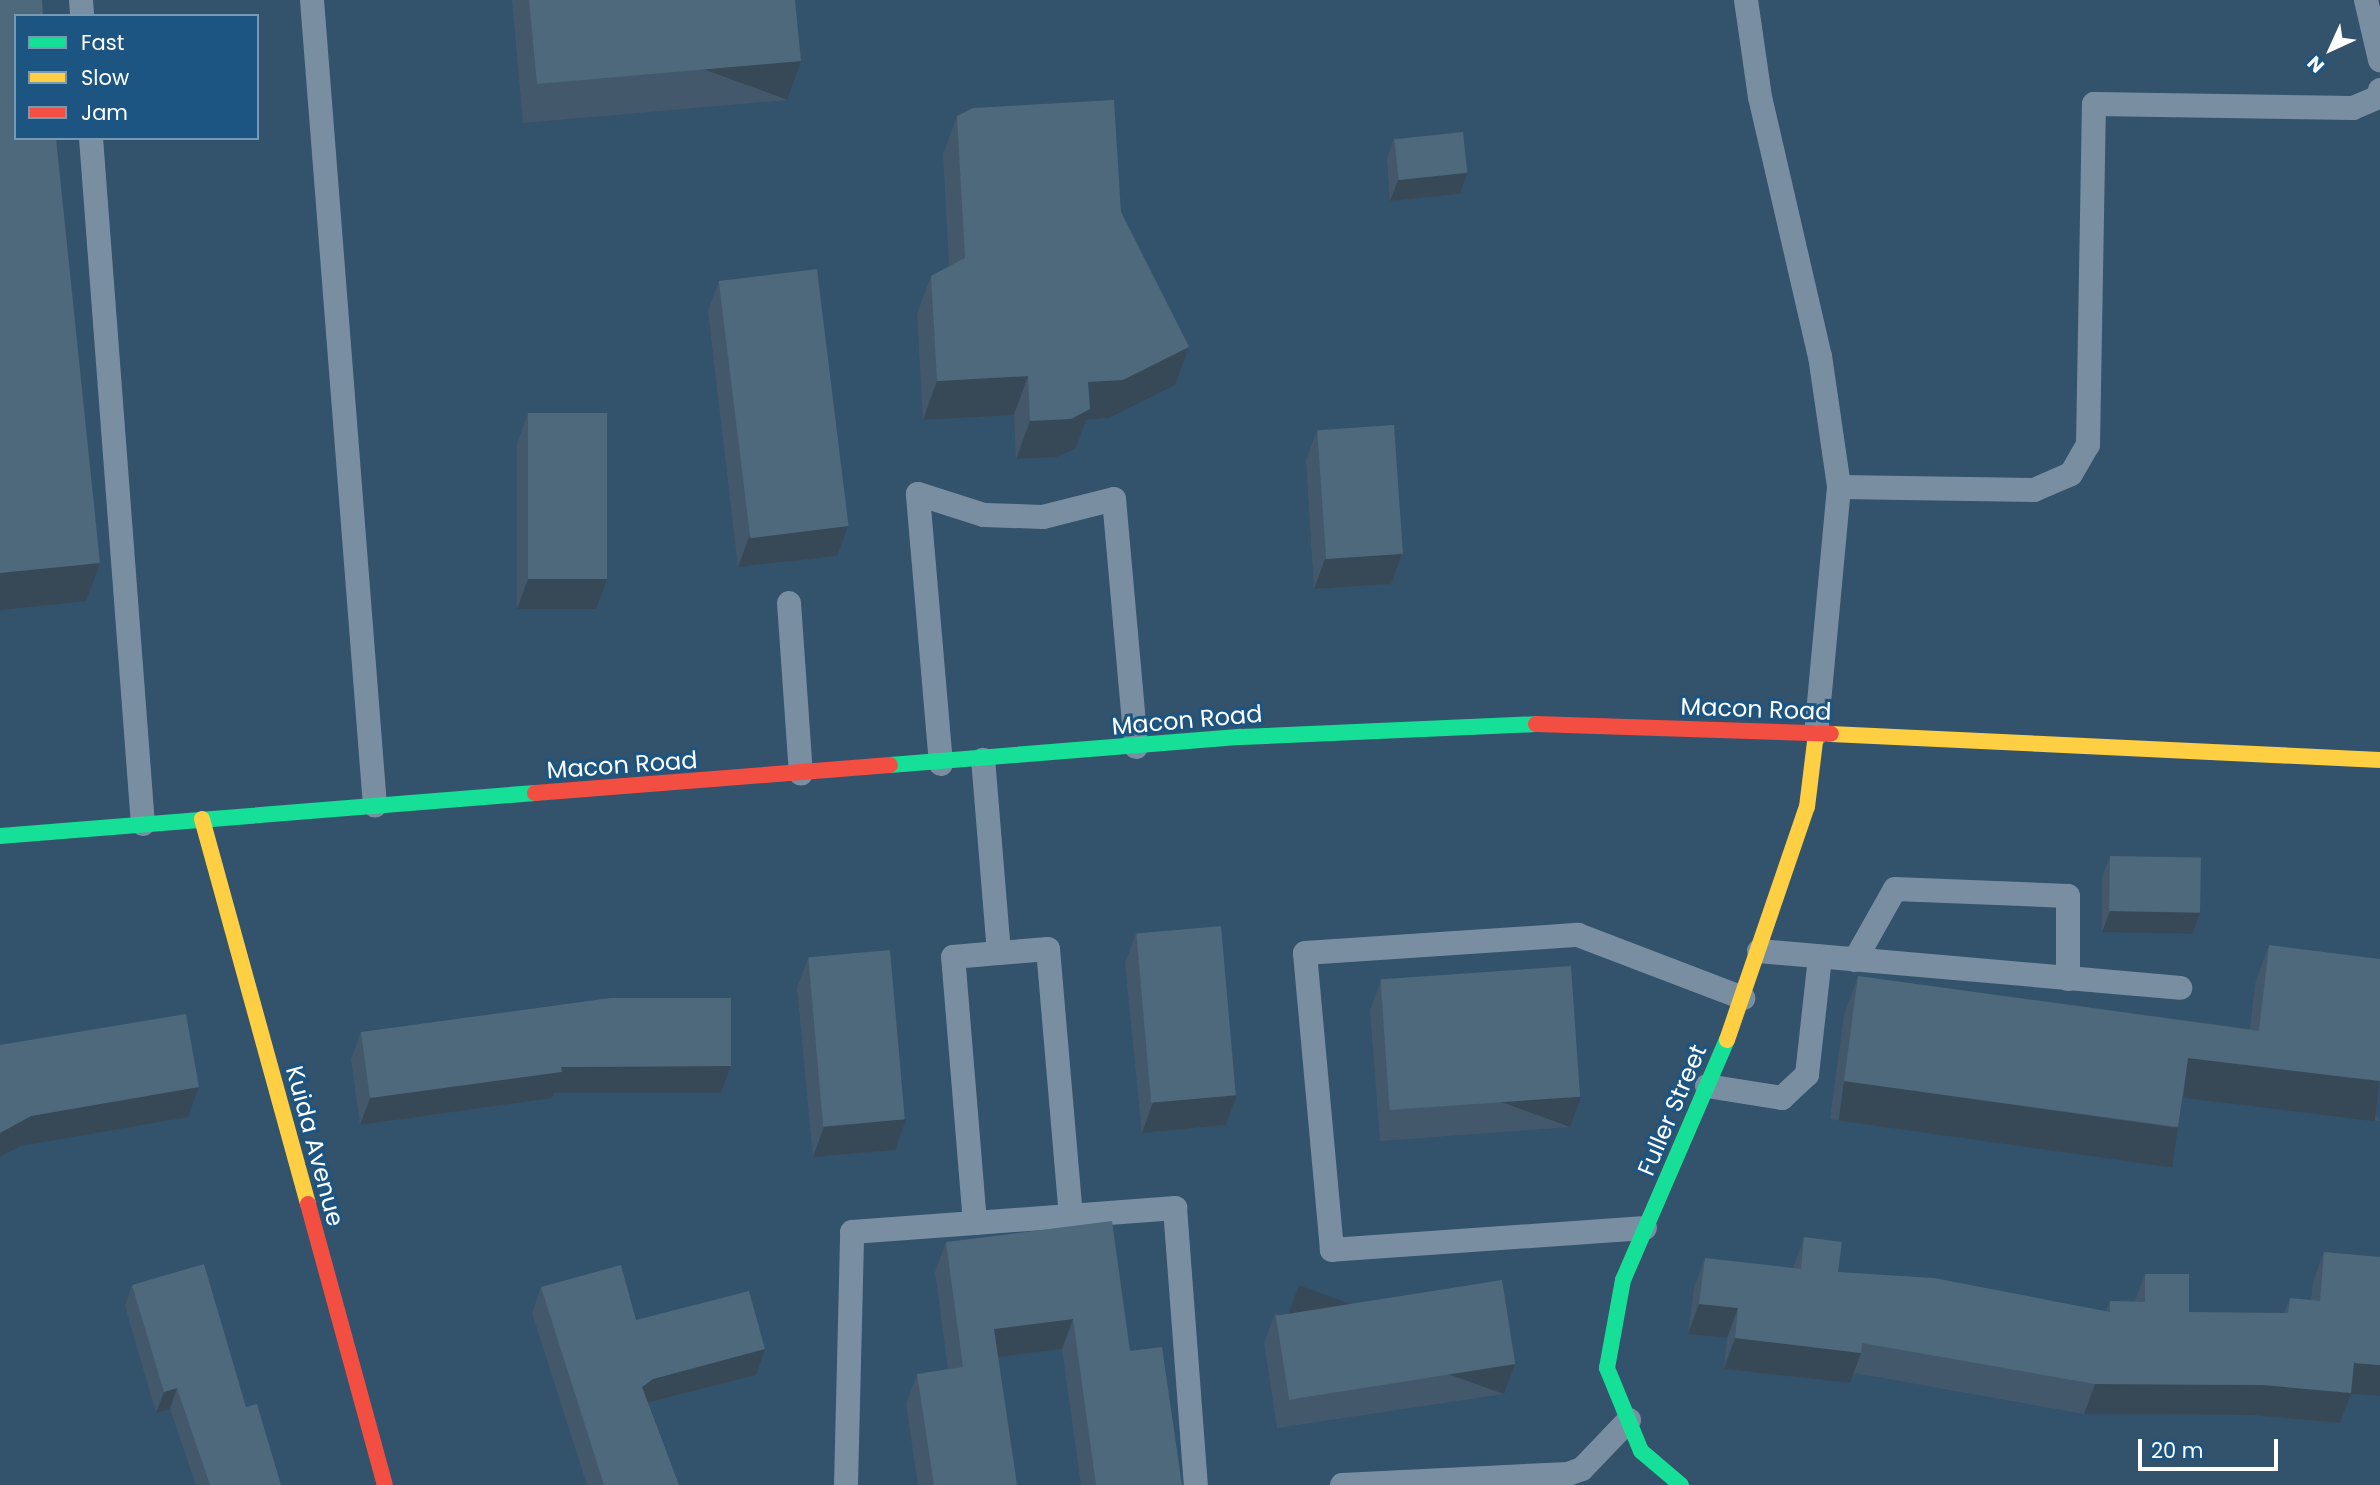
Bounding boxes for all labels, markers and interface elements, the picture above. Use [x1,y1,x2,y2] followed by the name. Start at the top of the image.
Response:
[14,14,259,140] legend
[2296,14,2366,84] north arrow
[81,28,124,57] text: Fast
[2301,50,2330,79] text: N
[81,63,129,92] text: Slow
[81,98,128,127] text: Jam
[1680,692,1832,726] street label: Macon Road
[1111,699,1263,741] street label: Macon Road
[546,745,698,785] street label: Macon Road
[1631,1040,1713,1180] street label: Fuller Street
[280,1063,350,1229] street label: Kuida Avenue
[2142,1426,2282,1470] scale bar
[2151,1436,2204,1465] text: 20 m

